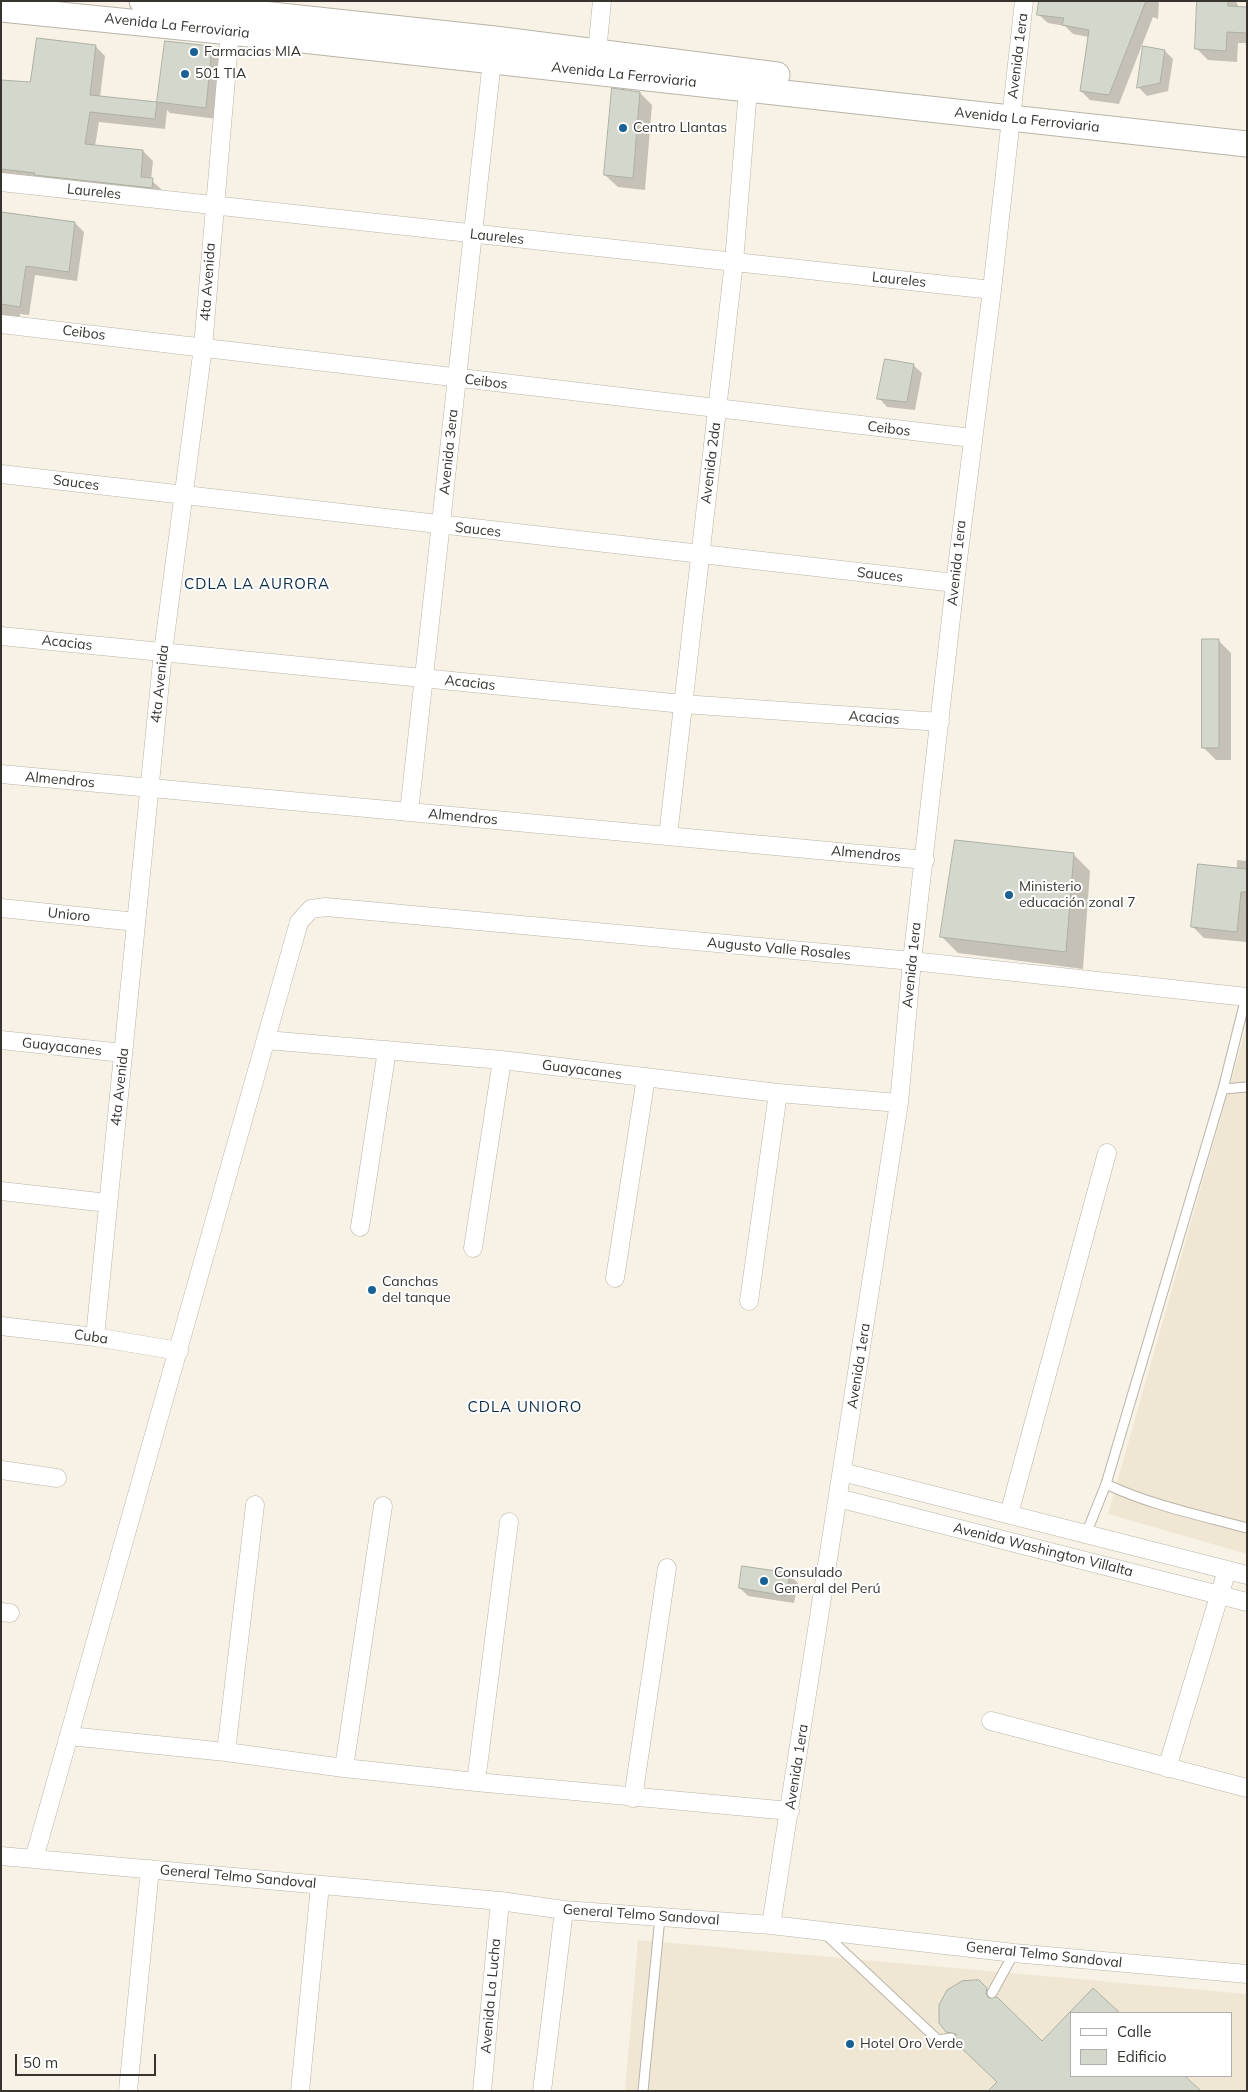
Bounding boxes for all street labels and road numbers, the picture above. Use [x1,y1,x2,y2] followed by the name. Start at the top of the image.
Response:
[104,10,250,42] street label: Avenida La Ferroviaria
[1004,12,1032,100] street label: Avenida 1era
[551,59,697,91] street label: Avenida La Ferroviaria
[954,104,1100,136] street label: Avenida La Ferroviaria
[66,181,122,203] street label: Laureles
[469,226,525,248] street label: Laureles
[197,242,219,322] street label: 4ta Avenida
[871,269,927,291] street label: Laureles
[61,322,107,344] street label: Ceibos
[463,371,509,393] street label: Ceibos
[436,408,462,496] street label: Avenida 3era
[866,418,912,440] street label: Ceibos
[698,421,724,505] street label: Avenida 2da
[52,472,100,494] street label: Sauces
[454,519,502,541] street label: Sauces
[944,519,970,607] street label: Avenida 1era
[856,564,904,586] street label: Sauces
[41,632,93,654] street label: Acacias
[148,644,172,724] street label: 4ta Avenida
[444,672,496,694] street label: Acacias
[848,708,900,728] street label: Acacias
[24,769,96,791] street label: Almendros
[427,806,499,828] street label: Almendros
[830,843,902,865] street label: Almendros
[47,904,91,926] street label: Unioro
[899,921,925,1009] street label: Avenida 1era
[706,934,852,964] street label: Augusto Valle Rosales
[21,1034,103,1060] street label: Guayacanes
[108,1047,132,1127] street label: 4ta Avenida
[541,1057,623,1083] street label: Guayacanes
[844,1322,874,1410] street label: Avenida 1era
[73,1326,109,1348] street label: Cuba
[951,1520,1135,1580] street label: Avenida Washington Villalta
[782,1723,812,1811] street label: Avenida 1era
[159,1862,317,1892] street label: General Telmo Sandoval
[562,1901,720,1929] street label: General Telmo Sandoval
[478,1938,504,2054] street label: Avenida La Lucha
[965,1938,1123,1972] street label: General Telmo Sandoval

